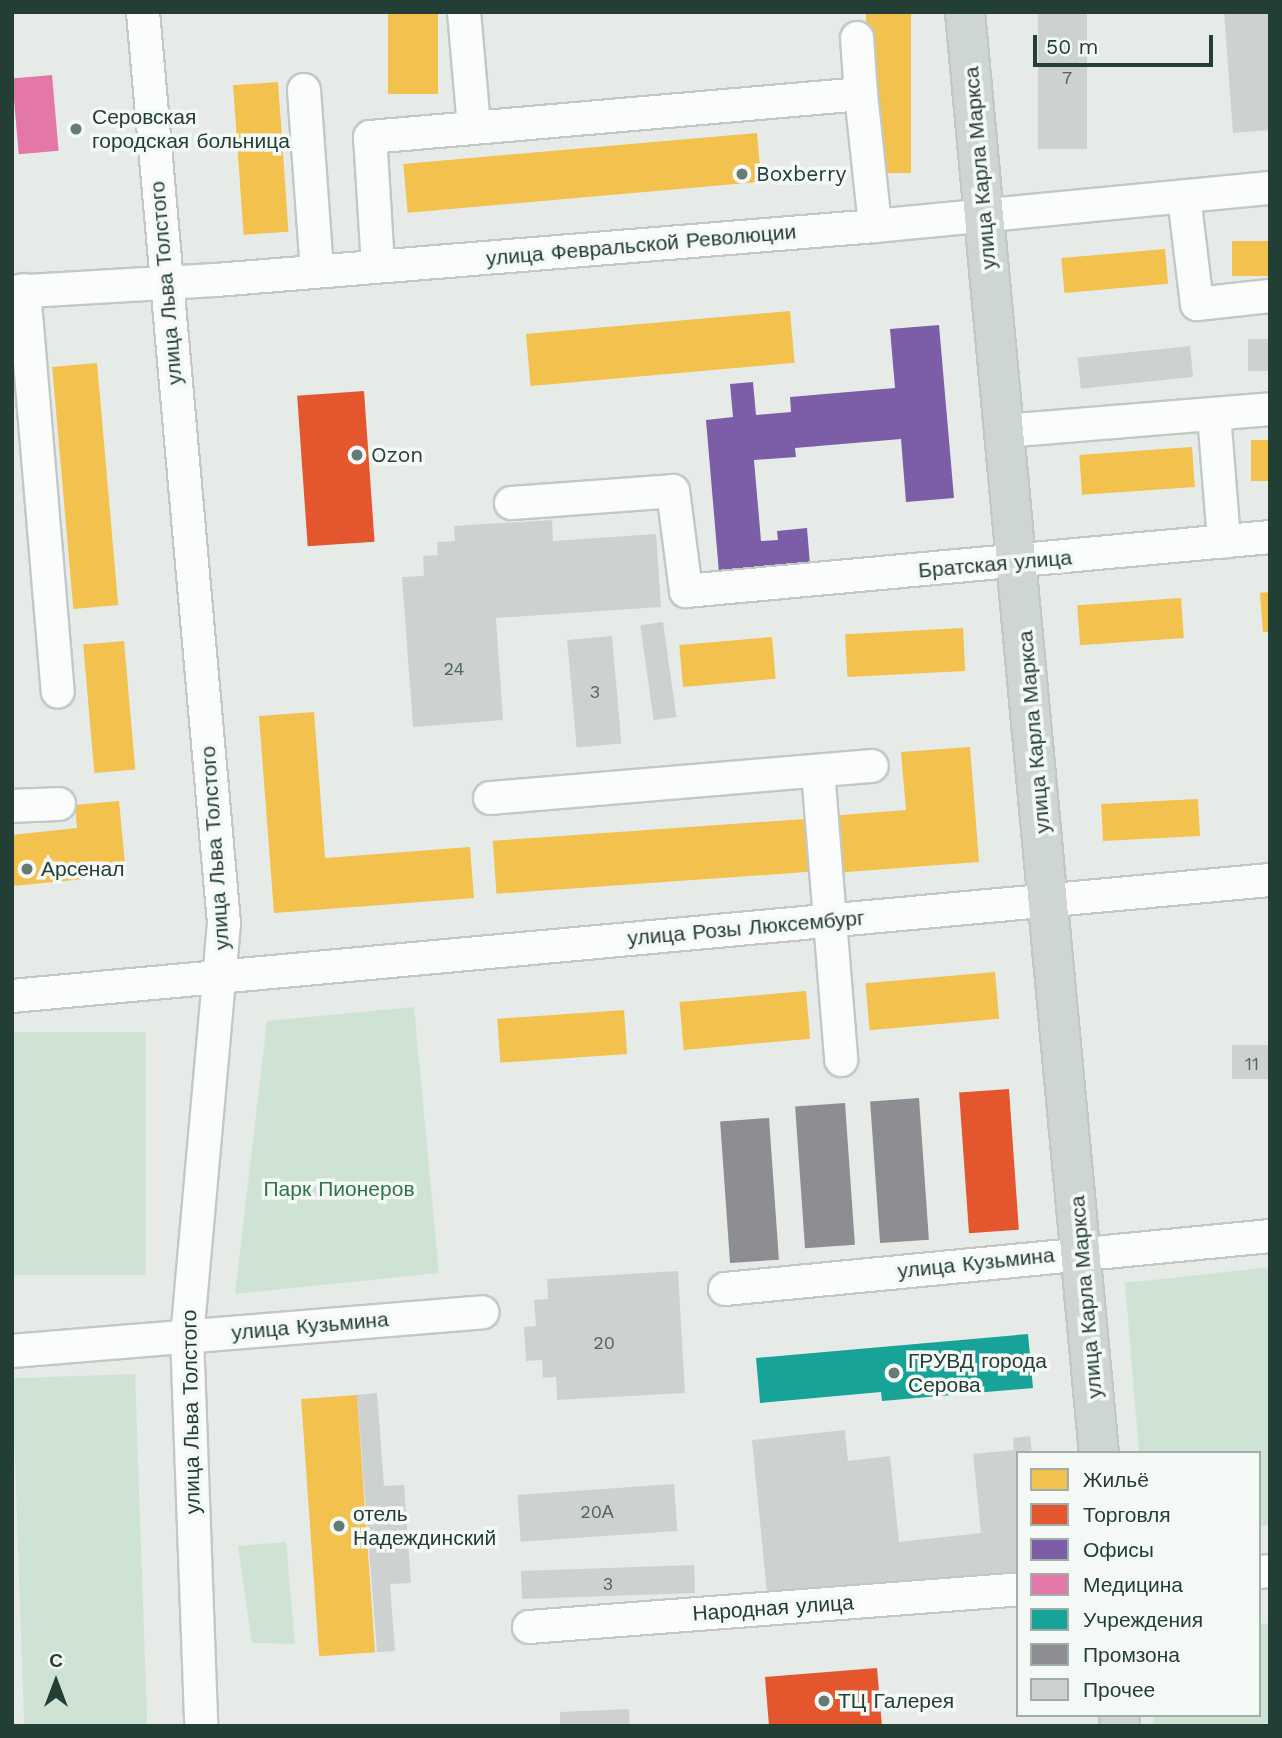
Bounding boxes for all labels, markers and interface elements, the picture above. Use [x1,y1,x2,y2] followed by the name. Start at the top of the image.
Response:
[1037,21,1217,65] scale bar
[1046,34,1098,59] text: 50 m
[959,66,1001,270] street label: улица Карла Маркса
[1062,67,1072,89] house number: 7
[92,104,290,154] place label: Серовская городская больница
[66,119,86,139] marker: Серовская городская больница
[756,161,846,187] place label: Boxberry
[734,166,750,182] marker: Boxberry
[145,180,187,386] street label: улица Льва Толстого
[485,219,797,271] street label: улица Февральской Революции
[371,442,423,468] place label: Ozon
[349,447,365,463] marker: Ozon
[917,545,1073,583] street label: Братская улица
[1013,630,1055,834] street label: улица Карла Маркса
[444,658,464,680] house number: 24
[590,681,600,703] house number: 3
[195,745,235,951] street label: улица Льва Толстого
[41,856,124,882] place label: Арсенал
[19,861,35,877] marker: Арсенал
[626,905,866,951] street label: улица Розы Люксембург
[1245,1053,1259,1075] house number: 11
[263,1176,415,1202] park label: Парк Пионеров
[1065,1195,1107,1399] street label: улица Карла Маркса
[896,1242,1056,1284] street label: улица Кузьмина
[230,1307,390,1345] street label: улица Кузьмина
[177,1310,205,1514] street label: улица Льва Толстого
[593,1332,615,1354] house number: 20
[908,1348,1047,1398] place label: ГРУВД города Серова
[886,1365,902,1381] marker: ГРУВД города Серова
[1016,1451,1261,1717] legend
[1083,1467,1149,1492] text: Жильё
[353,1501,496,1551] place label: отель Надеждинский
[580,1501,614,1523] house number: 20А
[1083,1502,1171,1527] text: Торговля
[331,1518,347,1534] marker: отель Надеждинский
[1083,1537,1154,1562] text: Офисы
[1083,1572,1183,1597] text: Медицина
[603,1573,613,1595] house number: 3
[692,1590,854,1626] street label: Народная улица
[1083,1607,1203,1632] text: Учреждения
[1083,1642,1180,1667] text: Промзона
[21,1647,91,1717] north arrow
[49,1649,63,1672] text: С
[1083,1677,1155,1702] text: Прочее
[838,1688,954,1714] place label: ТЦ Галерея
[816,1693,832,1709] marker: ТЦ Галерея

